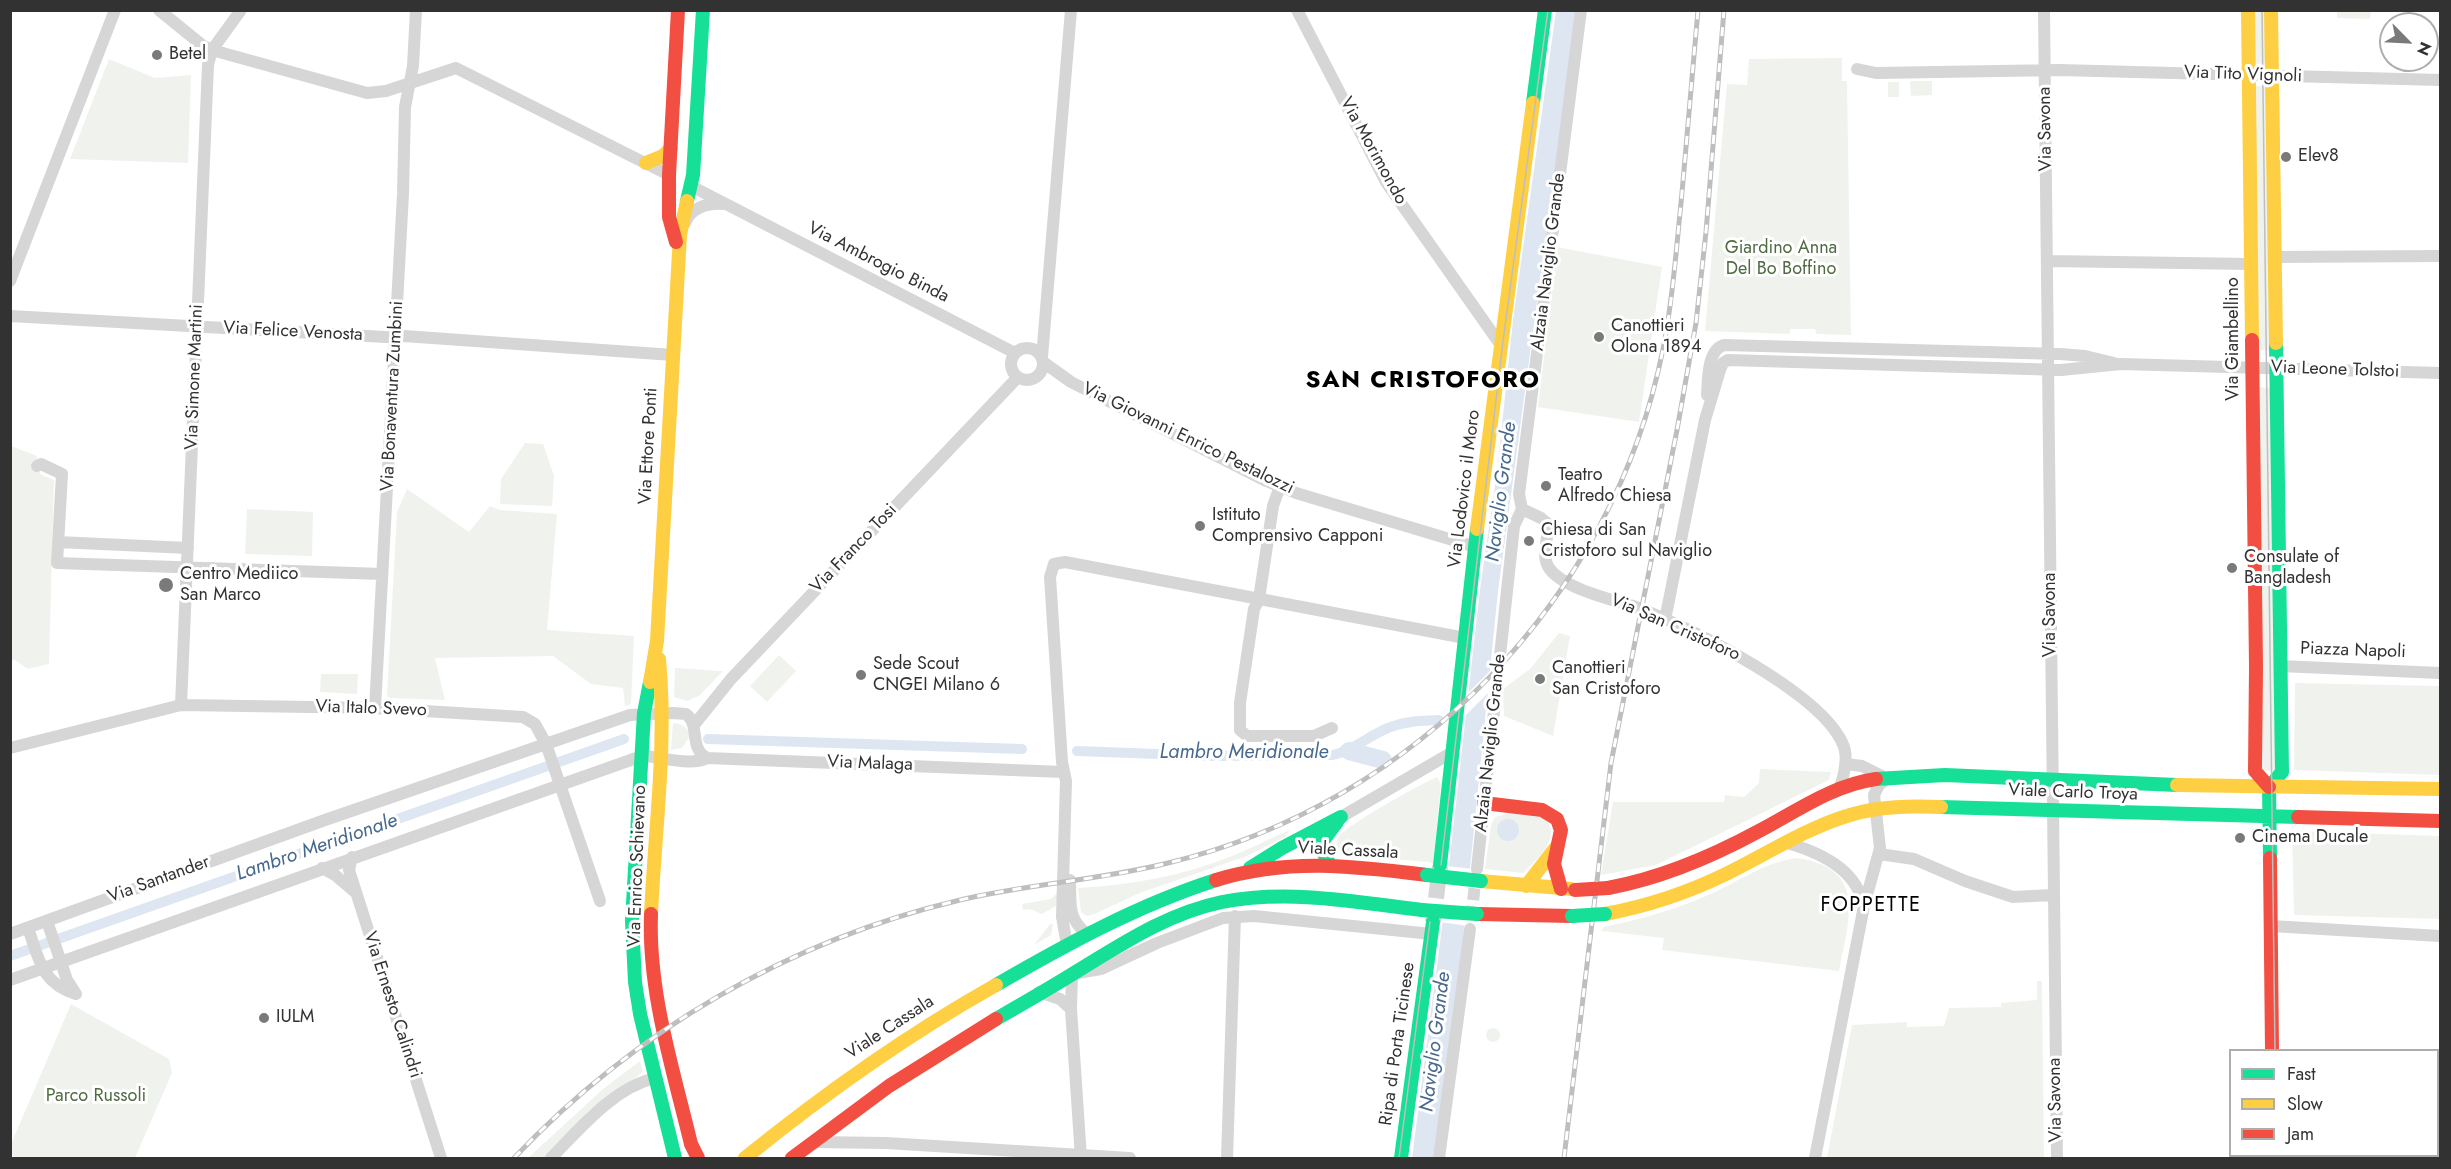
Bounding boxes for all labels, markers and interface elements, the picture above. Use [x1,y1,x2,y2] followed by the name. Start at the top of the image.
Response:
[2379,12,2439,72] north arrow
[2411,38,2437,59] text: N
[169,44,206,66] place label: Betel
[150,48,164,62] marker: Betel
[2184,62,2302,88] street label: Via Tito Vignoli
[2034,86,2058,172] street label: Via Savona
[1335,94,1411,208] street label: Via Morimondo
[2298,146,2339,168] place label: Elev8
[2279,150,2293,164] marker: Elev8
[1527,172,1571,352] street label: Alzaia Naviglio Grande
[804,218,952,308] street label: Via Ambrogio Binda
[1725,238,1837,280] park label: Giardino Anna Del Bo Boffino
[2223,277,2245,401] street label: Via Giambellino
[377,300,409,492] street label: Via Bonaventura Zumbini
[182,304,208,450] street label: Via Simone Martini
[1611,316,1701,358] place label: Canottieri Olona 1894
[223,318,363,346] street label: Via Felice Venosta
[1592,330,1606,344] marker: Canottieri Olona 1894
[2270,357,2400,383] street label: Via Leone Tolstoi
[1305,367,1541,395] district label: SAN CRISTOFORO
[1079,378,1297,500] street label: Via Giovanni Enrico Pestalozzi
[635,387,663,505] street label: Via Ettore Ponti
[1445,409,1485,569] street label: Via Lodovico il Moro
[1482,421,1522,563] water label: Naviglio Grande
[1558,465,1671,508] place label: Teatro Alfredo Chiesa
[1539,479,1553,493] marker: Teatro Alfredo Chiesa
[806,500,902,598] street label: Via Franco Tosi
[1212,505,1383,548] place label: Istituto Comprensivo Capponi
[1193,519,1207,533] marker: Istituto Comprensivo Capponi
[1541,520,1712,562] place label: Chiesa di San Cristoforo sul Naviglio
[1522,534,1536,548] marker: Chiesa di San Cristoforo sul Naviglio
[2244,547,2339,590] place label: Consulate of Bangladesh
[2225,561,2239,575] marker: Consulate of Bangladesh
[180,564,298,606] place label: Centro Mediico San Marco
[2040,573,2062,657] street label: Via Savona
[157,576,175,594] marker: Centro Mediico San Marco
[1607,590,1743,666] street label: Via San Cristoforo
[2300,638,2406,664] street label: Piazza Napoli
[1471,653,1511,833] street label: Alzaia Naviglio Grande
[873,654,1000,696] place label: Sede Scout CNGEI Milano 6
[1552,658,1661,700] place label: Canottieri San Cristoforo
[854,668,868,682] marker: Sede Scout CNGEI Milano 6
[1533,672,1547,686] marker: Canottieri San Cristoforo
[315,696,427,722] street label: Via Italo Svevo
[1160,741,1328,765] water label: Lambro Meridionale
[827,752,913,776] street label: Via Malaga
[2008,780,2138,806] street label: Viale Carlo Troya
[624,785,652,947] street label: Via Enrico Schievano
[233,809,401,887] water label: Lambro Meridionale
[2252,827,2368,849] place label: Cinema Ducale
[2233,831,2247,845] marker: Cinema Ducale
[1297,838,1399,864] street label: Viale Cassala
[105,852,213,908] street label: Via Santander
[1821,894,1921,918] district label: FOPPETTE
[358,929,426,1081] street label: Via Ernesto Calindri
[1376,961,1420,1127] street label: Ripa di Porta Ticinese
[1416,971,1456,1113] water label: Naviglio Grande
[842,991,938,1065] street label: Viale Cassala
[276,1007,314,1029] place label: IULM
[257,1011,271,1025] marker: IULM
[2229,1049,2439,1157] legend
[2044,1057,2068,1143] street label: Via Savona
[2287,1061,2316,1087] text: Fast
[46,1086,146,1108] park label: Parco Russoli
[2287,1091,2323,1117] text: Slow
[2287,1121,2314,1147] text: Jam

